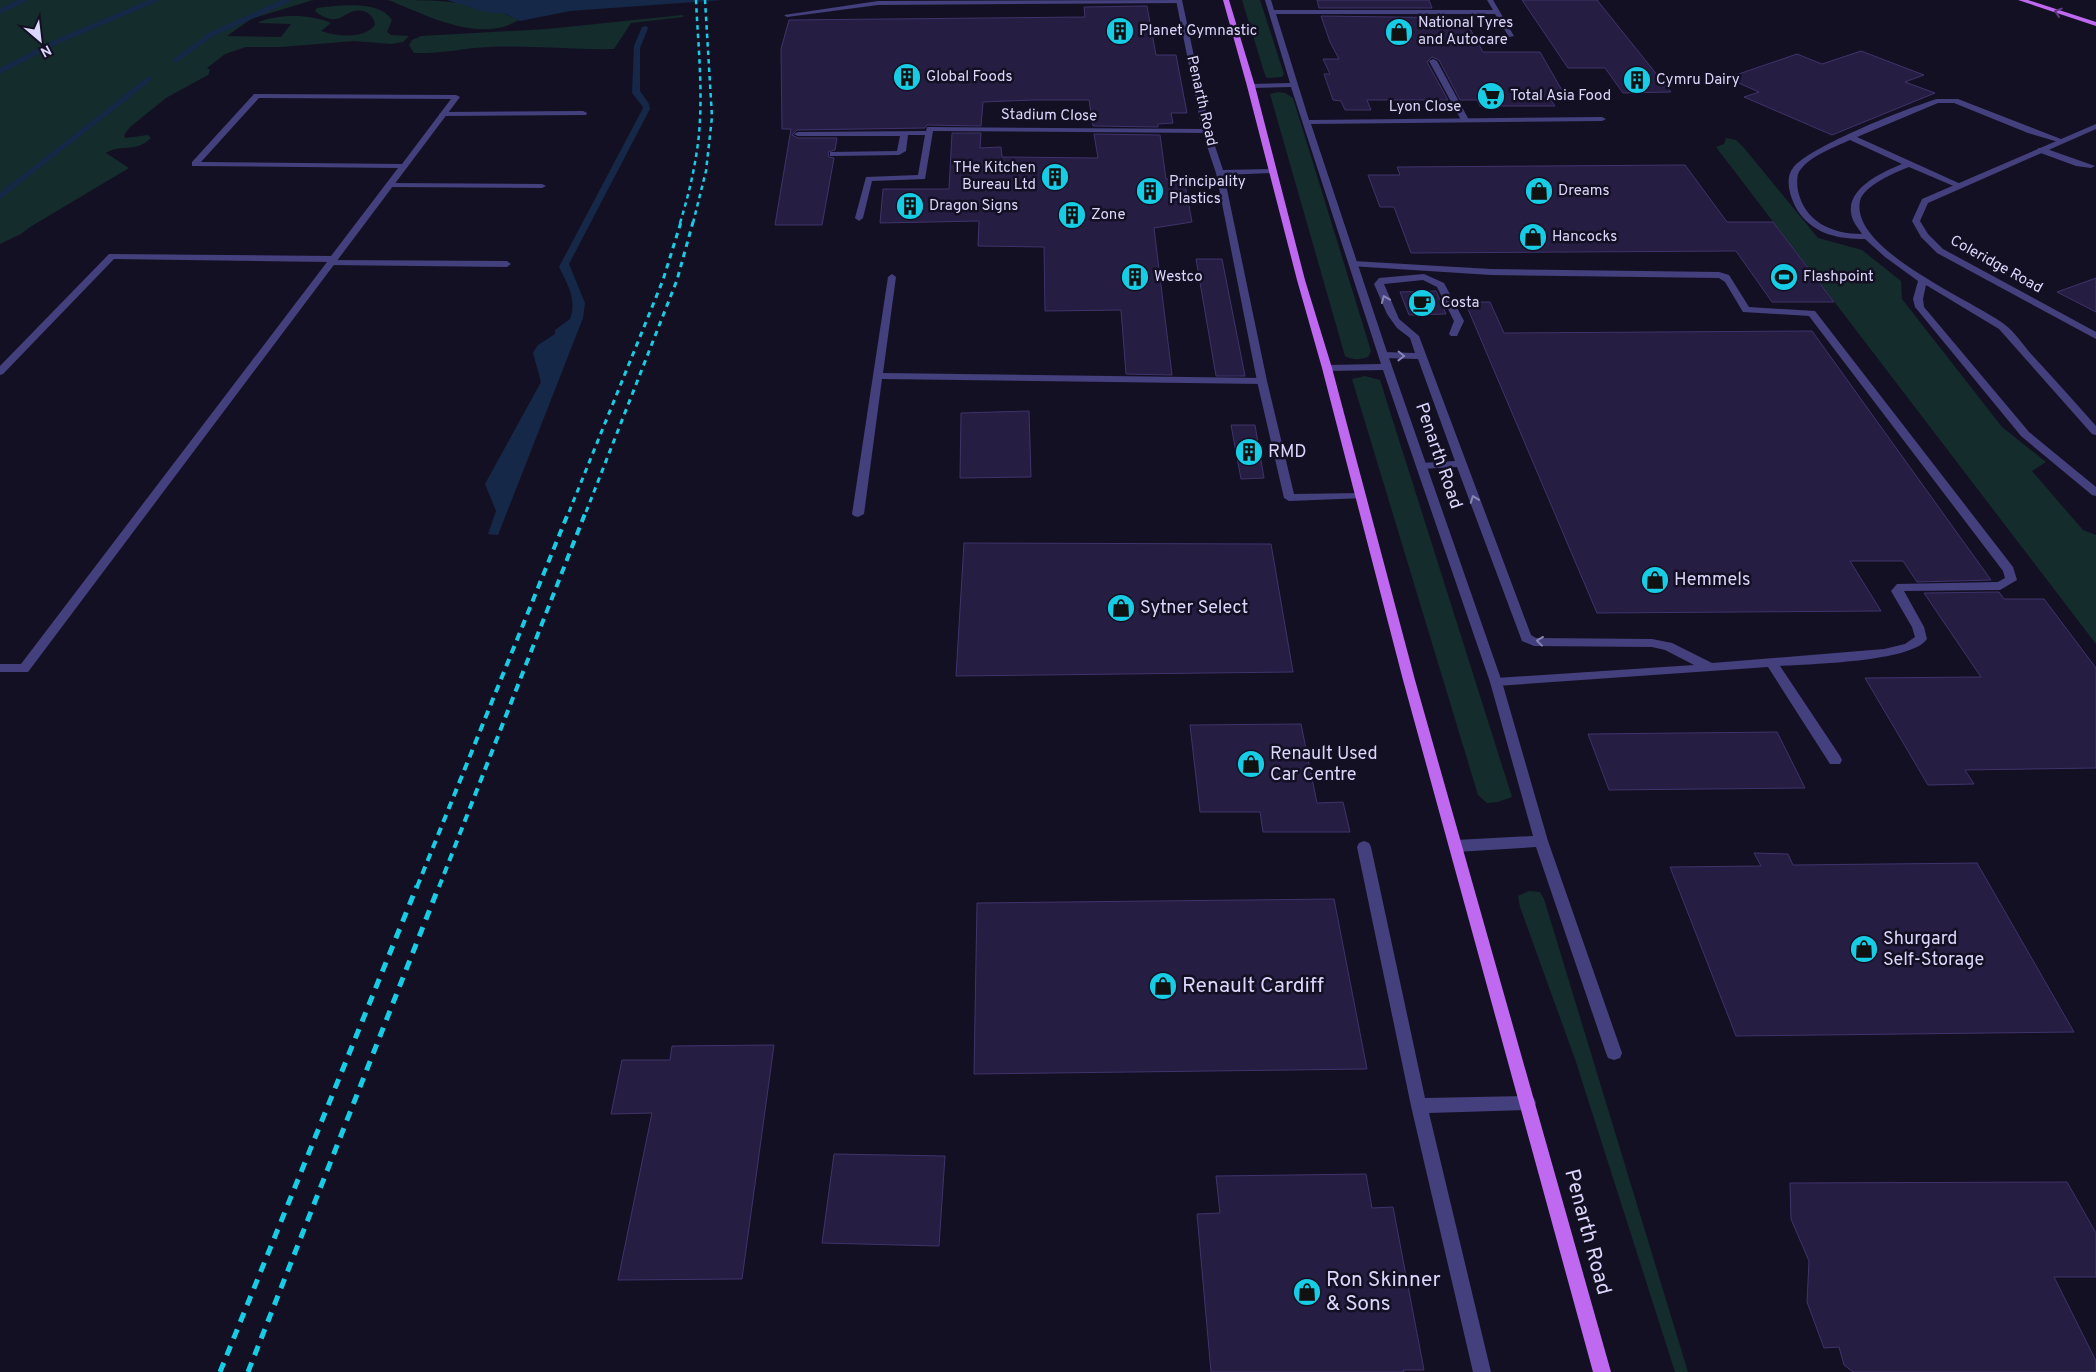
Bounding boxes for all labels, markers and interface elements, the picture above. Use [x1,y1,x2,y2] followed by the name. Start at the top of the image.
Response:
[2055,8,2063,18] one-way arrow
[1418,14,1513,50] place label: National Tyres and Autocare
[15,15,65,65] north arrow
[1105,16,1135,46] building icon: Planet Gymnastic
[1384,17,1414,47] shop icon: National Tyres and Autocare
[1139,22,1257,41] place label: Planet Gymnastic
[37,40,54,60] text: N
[1181,54,1221,148] street label: Penarth Road
[892,62,922,92] building icon: Global Foods
[1622,65,1652,95] building icon: Cymru Dairy
[926,68,1013,87] place label: Global Foods
[1656,71,1740,90] place label: Cymru Dairy
[1476,81,1506,111] supermarket icon: Total Asia Food
[1510,87,1611,106] place label: Total Asia Food
[1389,98,1461,117] street label: Lyon Close
[1001,106,1097,126] street label: Stadium Close
[953,159,1036,195] place label: THe Kitchen Bureau Ltd
[1040,162,1070,192] building icon: THe Kitchen Bureau Ltd
[1169,173,1246,209] place label: Principality Plastics
[1135,176,1165,206] building icon: Principality Plastics
[1524,176,1554,206] shop icon: Dreams
[1558,182,1610,201] place label: Dreams
[895,191,925,221] building icon: Dragon Signs
[929,197,1018,216] place label: Dragon Signs
[1057,200,1087,230] building icon: Zone
[1091,206,1126,225] place label: Zone
[1518,222,1548,252] shop icon: Hancocks
[1552,228,1617,247] place label: Hancocks
[1946,232,2046,298] street label: Coleridge Road
[1120,262,1150,292] building icon: Westco
[1769,262,1799,292] sports icon: Flashpoint
[1154,268,1203,287] place label: Westco
[1803,268,1874,287] place label: Flashpoint
[1407,288,1437,318] cafe icon: Costa
[1441,294,1479,313] place label: Costa
[1381,295,1392,304] one-way arrow
[1398,351,1406,361] one-way arrow
[1409,400,1467,512] street label: Penarth Road
[1234,437,1264,467] building icon: RMD
[1268,441,1307,464] place label: RMD
[1470,496,1480,504] one-way arrow
[1640,565,1670,595] shop icon: Hemmels
[1674,569,1750,592] place label: Hemmels
[1106,593,1136,623] shop icon: Sytner Select
[1140,597,1248,620] place label: Sytner Select
[1535,636,1543,647] one-way arrow
[1270,743,1378,787] place label: Renault Used Car Centre
[1236,749,1266,779] shop icon: Renault Used Car Centre
[1883,928,1984,972] place label: Shurgard Self-Storage
[1849,934,1879,964] shop icon: Shurgard Self-Storage
[1148,971,1178,1001] shop icon: Renault Cardiff
[1182,973,1324,1000] place label: Renault Cardiff
[1557,1166,1617,1298] street label: Penarth Road
[1326,1267,1441,1318] place label: Ron Skinner & Sons
[1292,1277,1322,1307] shop icon: Ron Skinner & Sons

